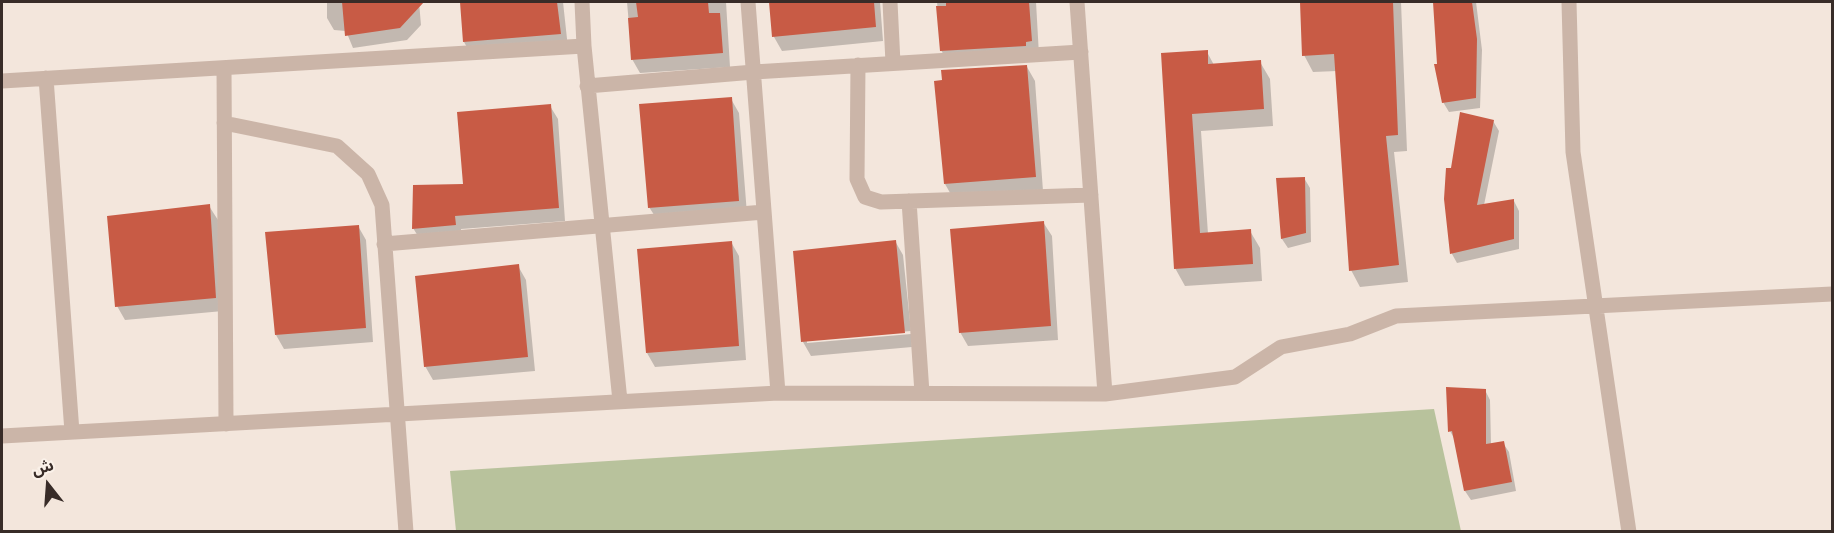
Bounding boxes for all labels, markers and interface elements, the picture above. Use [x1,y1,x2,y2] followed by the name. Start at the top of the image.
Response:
[29,454,56,482] text: ش
[18,455,78,515] north arrow

